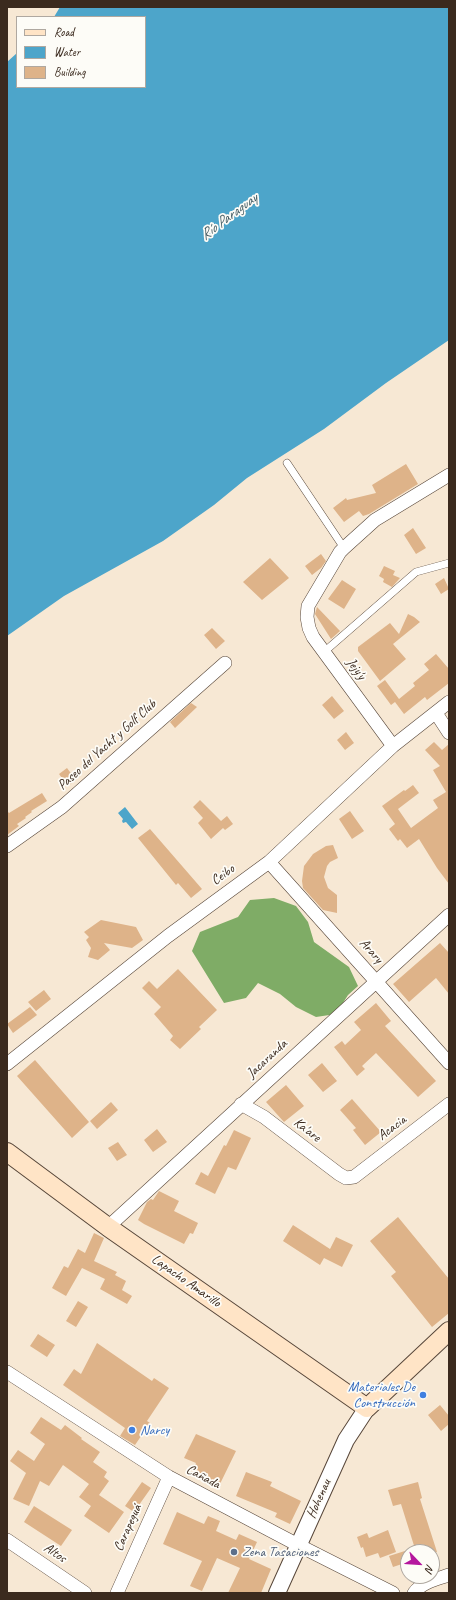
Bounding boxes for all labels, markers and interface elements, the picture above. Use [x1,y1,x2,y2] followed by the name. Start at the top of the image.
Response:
[16,16,146,88] legend
[54,24,74,40] text: Road
[54,44,80,60] text: Water
[54,64,86,80] text: Building
[197,190,261,244] water label: Río Paraguay
[343,655,369,683] street label: Jejy'y
[54,696,160,794] street label: Paseo del Yacht y Golf Club
[208,861,238,889] street label: Ceibo
[355,935,387,967] street label: Arary
[243,1036,291,1082] street label: Jacaranda
[374,1112,410,1144] street label: Acacia
[290,1114,324,1146] street label: Ka'are
[148,1251,224,1311] street label: Lapacho Amarillo
[348,1379,415,1412] place label: Materiales De Construcción
[418,1390,428,1400] marker: Materiales De Construcción
[140,1422,169,1438] place label: Narcy
[127,1425,137,1435] marker: Narcy
[183,1461,223,1493] street label: Cañada
[303,1477,335,1521] street label: Hohenau
[110,1502,146,1554] street label: Carapeguá
[40,1539,70,1567] street label: Altos
[242,1544,318,1560] place label: Zena Tasaciones
[400,1544,440,1584] north arrow
[229,1547,239,1557] marker: Zena Tasaciones
[422,1563,438,1575] text: N

